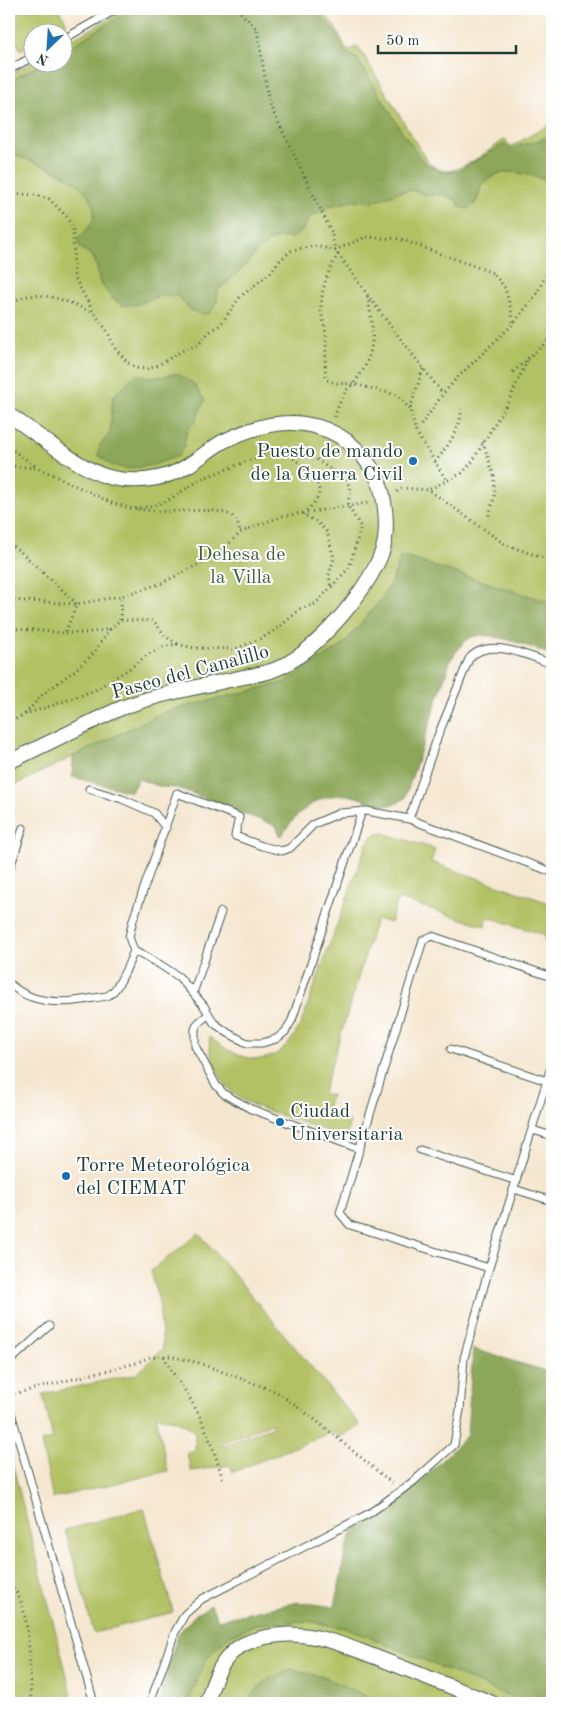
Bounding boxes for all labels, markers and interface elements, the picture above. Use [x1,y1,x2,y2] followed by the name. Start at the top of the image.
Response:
[22,22,72,72] north arrow
[378,22,516,54] scale bar
[386,34,420,49] text: 50 m
[35,50,51,67] text: N
[251,442,403,485] place label: Puesto de mando de la Guerra Civil
[407,455,419,467] marker: Puesto de mando de la Guerra Civil
[197,545,285,588] park label: Dehesa de la Villa
[110,642,271,704] street label: Paseo del Canalillo
[290,1102,403,1145] place label: Ciudad Universitaria
[274,1116,286,1128] marker: Ciudad Universitaria
[76,1156,250,1199] place label: Torre Meteorológica del CIEMAT
[60,1170,72,1182] marker: Torre Meteorológica del CIEMAT

